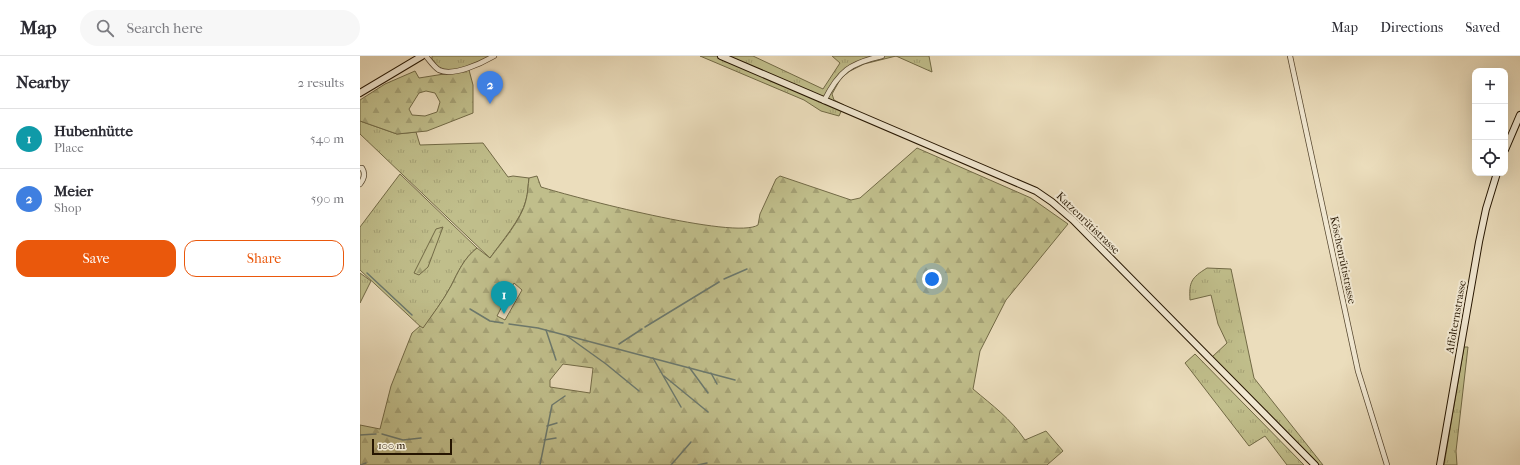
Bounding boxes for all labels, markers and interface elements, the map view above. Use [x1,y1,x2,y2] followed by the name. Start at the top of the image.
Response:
[80,10,360,46] search box
[20,17,56,39] text: Map
[94,17,116,39] icon: search
[126,19,203,37] text: Search here
[1331,19,1358,36] text: Map
[1380,19,1443,36] text: Directions
[1465,19,1500,36] text: Saved
[1472,68,1508,176] map controls
[1472,68,1508,104] button: +
[477,71,503,104] pin: 2
[16,72,70,92] text: Nearby
[298,75,344,90] text: 2 results
[1472,104,1508,140] button: −
[54,122,133,140] text: Hubenhütte
[27,131,31,146] text: 1
[310,131,344,146] text: 540 m
[54,140,84,155] text: Place
[1472,140,1508,176] button: locate
[54,182,93,200] text: Meier
[1054,189,1123,257] street label: Katzenrütistrasse
[26,191,32,206] text: 2
[311,191,344,206] text: 590 m
[54,200,82,215] text: Shop
[1327,215,1359,306] street label: Köschenrütistrasse
[16,240,176,277] button: Save
[184,240,344,277] button: Share
[922,269,942,289] your location
[1443,279,1469,355] street label: Affolternstrasse
[491,281,517,314] pin: 1
[372,437,452,456] scale bar
[378,439,406,452] text: 100 m

